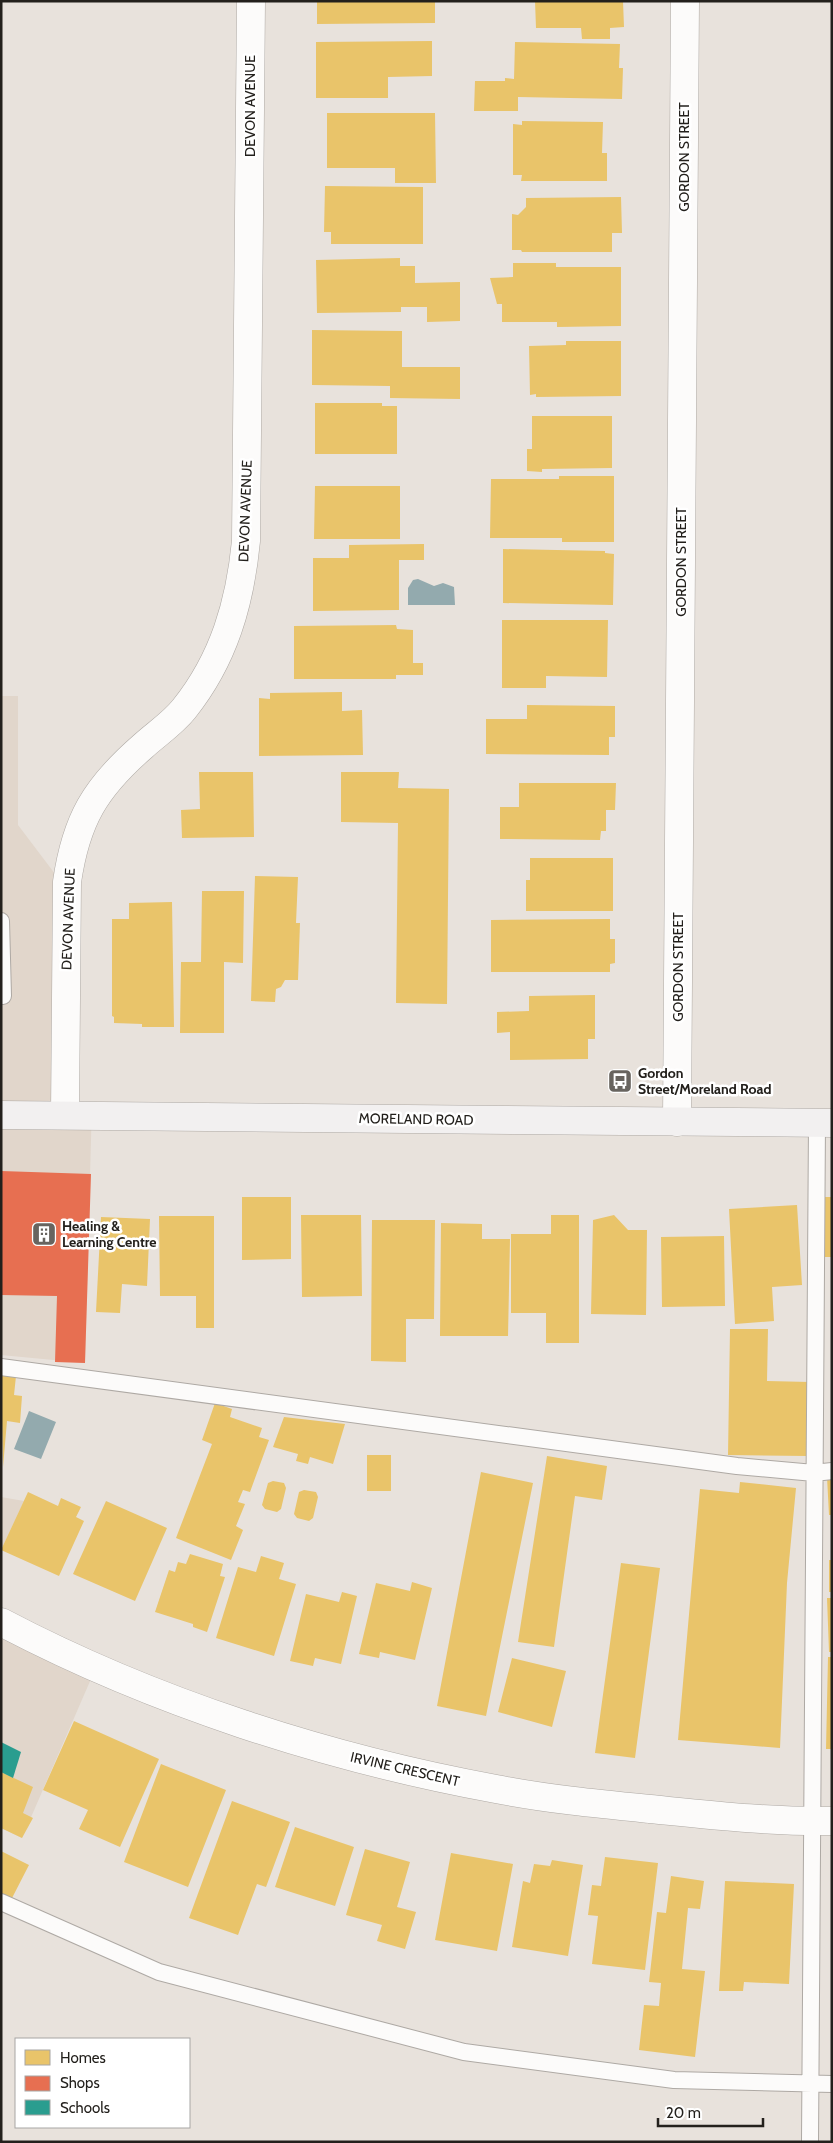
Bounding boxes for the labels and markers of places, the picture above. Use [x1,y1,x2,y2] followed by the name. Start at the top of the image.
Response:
[638,1064,771,1098] place label: Gordon Street/Moreland Road
[607,1068,633,1094] bus stop icon: Gordon Street/Moreland Road
[62,1217,156,1251] place label: Healing & Learning Centre
[31,1221,57,1247] building icon: Healing & Learning Centre

